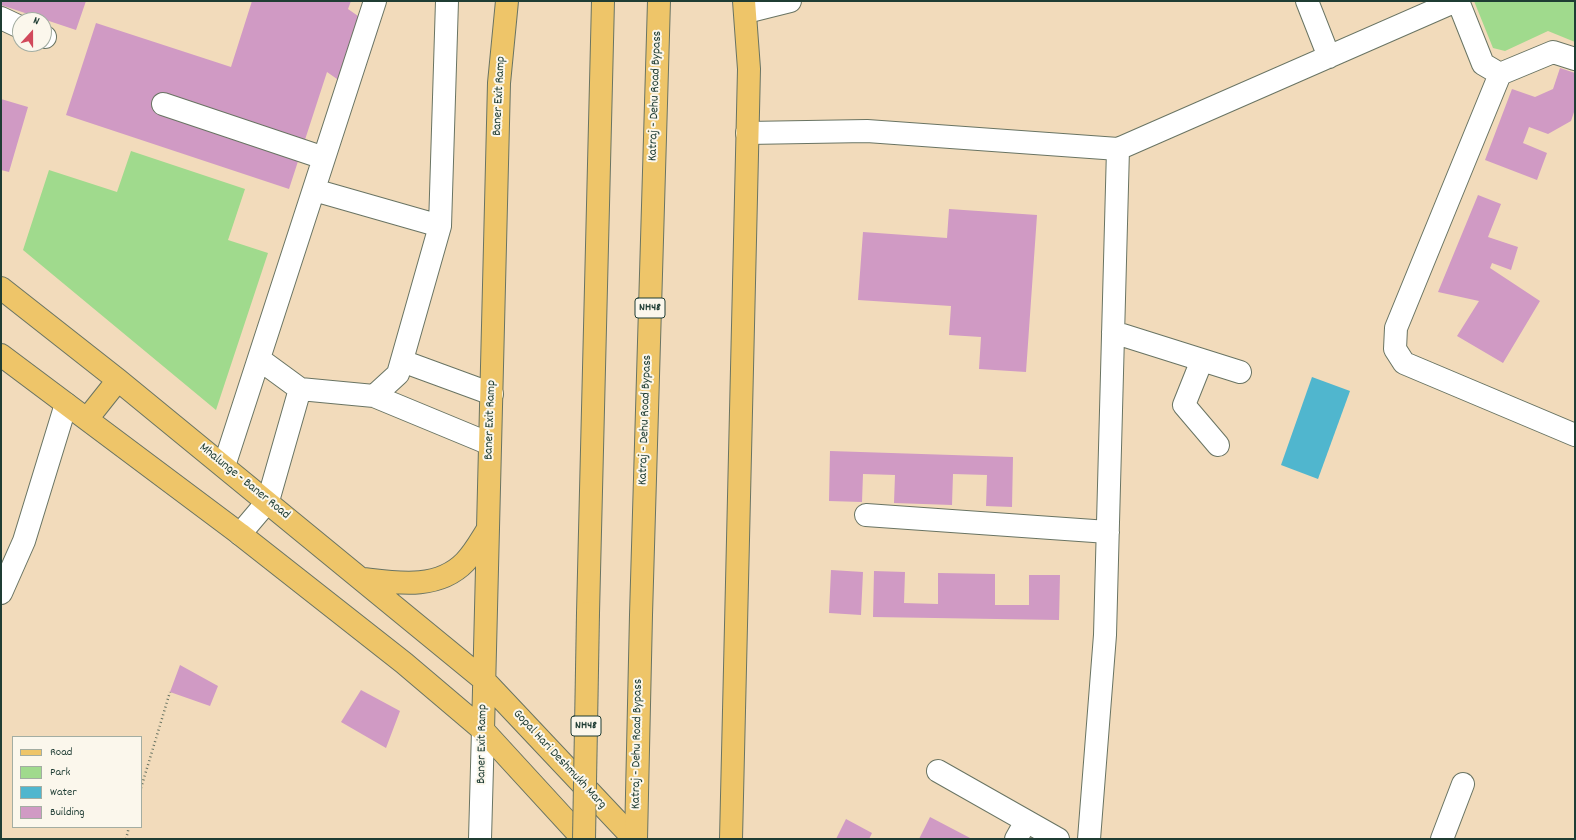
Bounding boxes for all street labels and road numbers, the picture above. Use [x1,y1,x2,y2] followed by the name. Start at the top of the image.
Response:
[646,31,666,161] street label: Katraj - Dehu Road Bypass
[490,56,510,136] street label: Baner Exit Ramp
[635,298,665,318] road number: NH48
[636,355,656,485] street label: Katraj - Dehu Road Bypass
[482,380,500,460] street label: Baner Exit Ramp
[195,441,293,523] street label: Mhalunge - Baner Road
[629,679,647,809] street label: Katraj - Dehu Road Bypass
[475,704,491,784] street label: Baner Exit Ramp
[509,707,609,813] street label: Gopal Hari Deshmukh Marg
[571,716,601,736] road number: NH48

